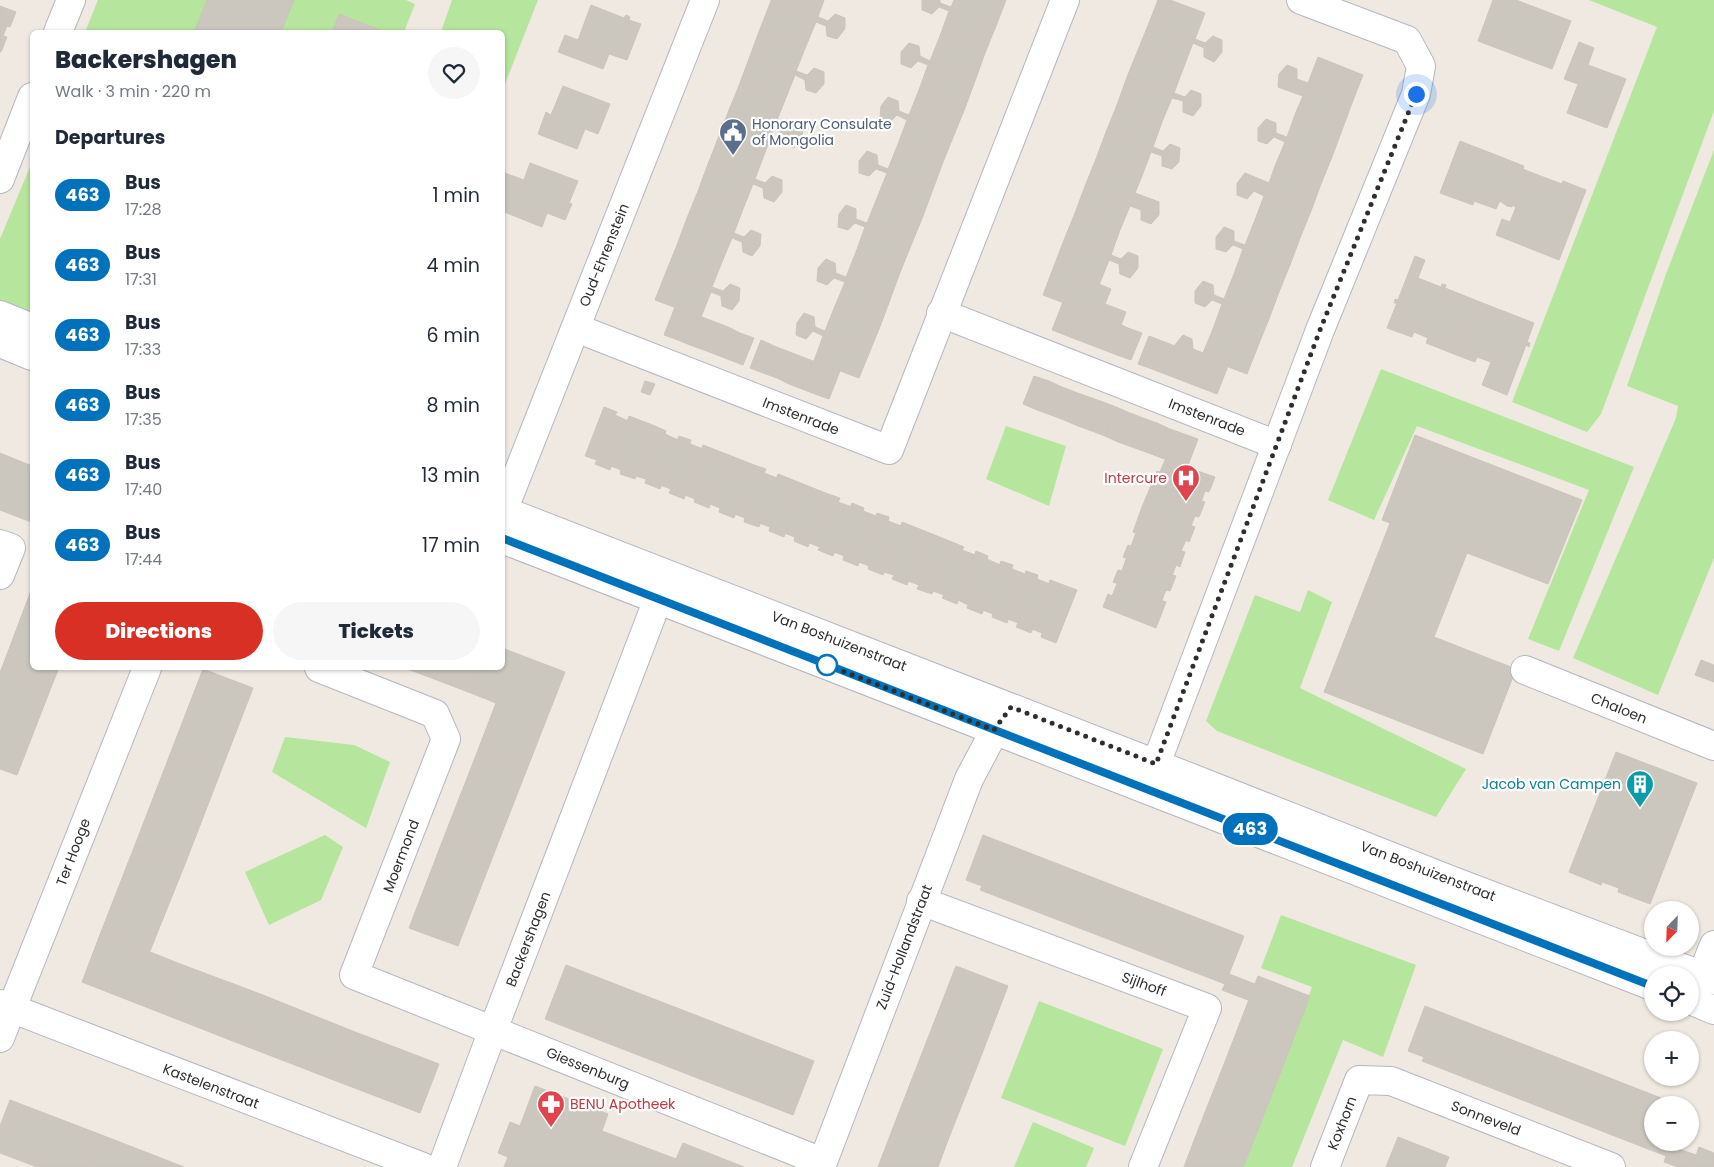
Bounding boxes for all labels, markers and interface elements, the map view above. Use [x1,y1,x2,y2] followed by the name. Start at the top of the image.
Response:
[55,43,237,76] text: Backershagen
[428,47,480,99] button: heart
[55,80,211,103] text: Walk · 3 min · 220 m
[1404,82,1429,107] your location
[752,114,892,150] place label: Honorary Consulate of Mongolia
[718,117,748,156] public building icon: Honorary Consulate of Mongolia
[55,124,165,151] text: Departures
[125,169,161,196] text: Bus
[65,182,100,207] text: 463
[432,182,480,209] text: 1 min
[125,198,162,221] text: 17:28
[574,200,634,310] street label: Oud-Ehrenstein
[125,239,161,266] text: Bus
[65,252,100,277] text: 463
[427,252,480,279] text: 4 min
[125,268,157,291] text: 17:31
[125,309,161,336] text: Bus
[65,322,100,347] text: 463
[426,322,480,349] text: 6 min
[125,338,161,361] text: 17:33
[125,379,161,406] text: Bus
[65,392,100,417] text: 463
[427,392,480,419] text: 8 min
[760,392,843,440] street label: Imstenrade
[1166,393,1249,441] street label: Imstenrade
[125,408,162,431] text: 17:35
[125,449,161,476] text: Bus
[65,462,100,487] text: 463
[421,462,480,489] text: 13 min
[1171,463,1201,502] hospital icon: Intercure
[1104,468,1167,488] place label: Intercure
[125,478,162,501] text: 17:40
[125,519,161,546] text: Bus
[65,532,100,557] text: 463
[422,532,480,559] text: 17 min
[125,548,162,571] text: 17:44
[55,602,263,660] button: Directions
[273,602,480,660] button: Tickets
[768,606,910,676] street label: Van Boshuizenstraat
[816,654,838,676] unlabelled marker
[1588,688,1650,728] street label: Chaloen
[1625,769,1655,808] building icon: Jacob van Campen
[1482,774,1621,794] place label: Jacob van Campen
[1221,813,1279,845] line badge: 463
[51,815,95,889] street label: Ter Hooge
[1233,816,1267,841] text: 463
[378,817,424,895] street label: Moermond
[1357,836,1499,906] street label: Van Boshuizenstraat
[871,882,937,1012] street label: Zuid-Hollandstraat
[501,889,555,989] street label: Backershagen
[1644,901,1699,956] north arrow
[1644,901,1699,1151] map controls
[1644,966,1699,1021] button: locate
[1119,967,1169,1001] street label: Sijlhoff
[1644,1031,1699,1086] button: +
[543,1042,633,1094] street label: Giessenburg
[160,1058,262,1114] street label: Kastelenstraat
[536,1089,566,1128] pharmacy icon: BENU Apotheek
[1323,1093,1361,1153] street label: Koxhorn
[570,1094,676,1114] place label: BENU Apotheek
[1448,1096,1524,1140] street label: Sonneveld
[1644,1096,1699,1151] button: −

